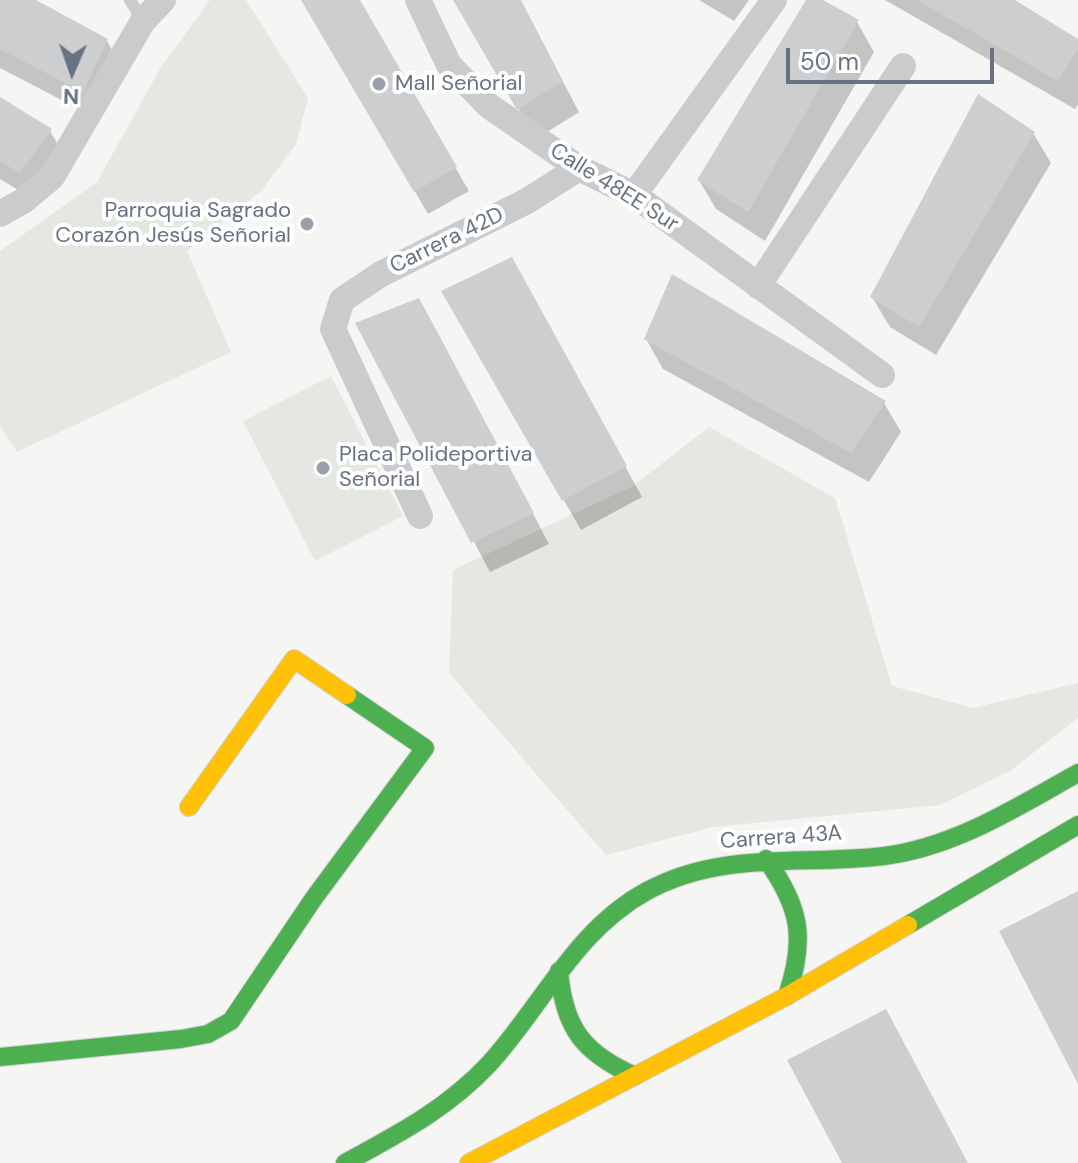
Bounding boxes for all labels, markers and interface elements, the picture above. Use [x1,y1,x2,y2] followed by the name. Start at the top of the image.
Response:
[32,32,112,112] north arrow
[790,32,998,82] scale bar
[800,46,859,77] text: 50 m
[395,71,522,97] place label: Mall Señorial
[370,75,388,93] marker: Mall Señorial
[63,82,80,111] text: N
[545,138,683,238] street label: Calle 48EE Sur
[55,198,291,250] place label: Parroquia Sagrado Corazón Jesús Señorial
[386,202,508,280] street label: Carrera 42D
[298,215,316,233] marker: Parroquia Sagrado Corazón Jesús Señorial
[339,442,533,494] place label: Placa Polideportiva Señorial
[314,459,332,477] marker: Placa Polideportiva Señorial
[719,821,843,855] street label: Carrera 43A

